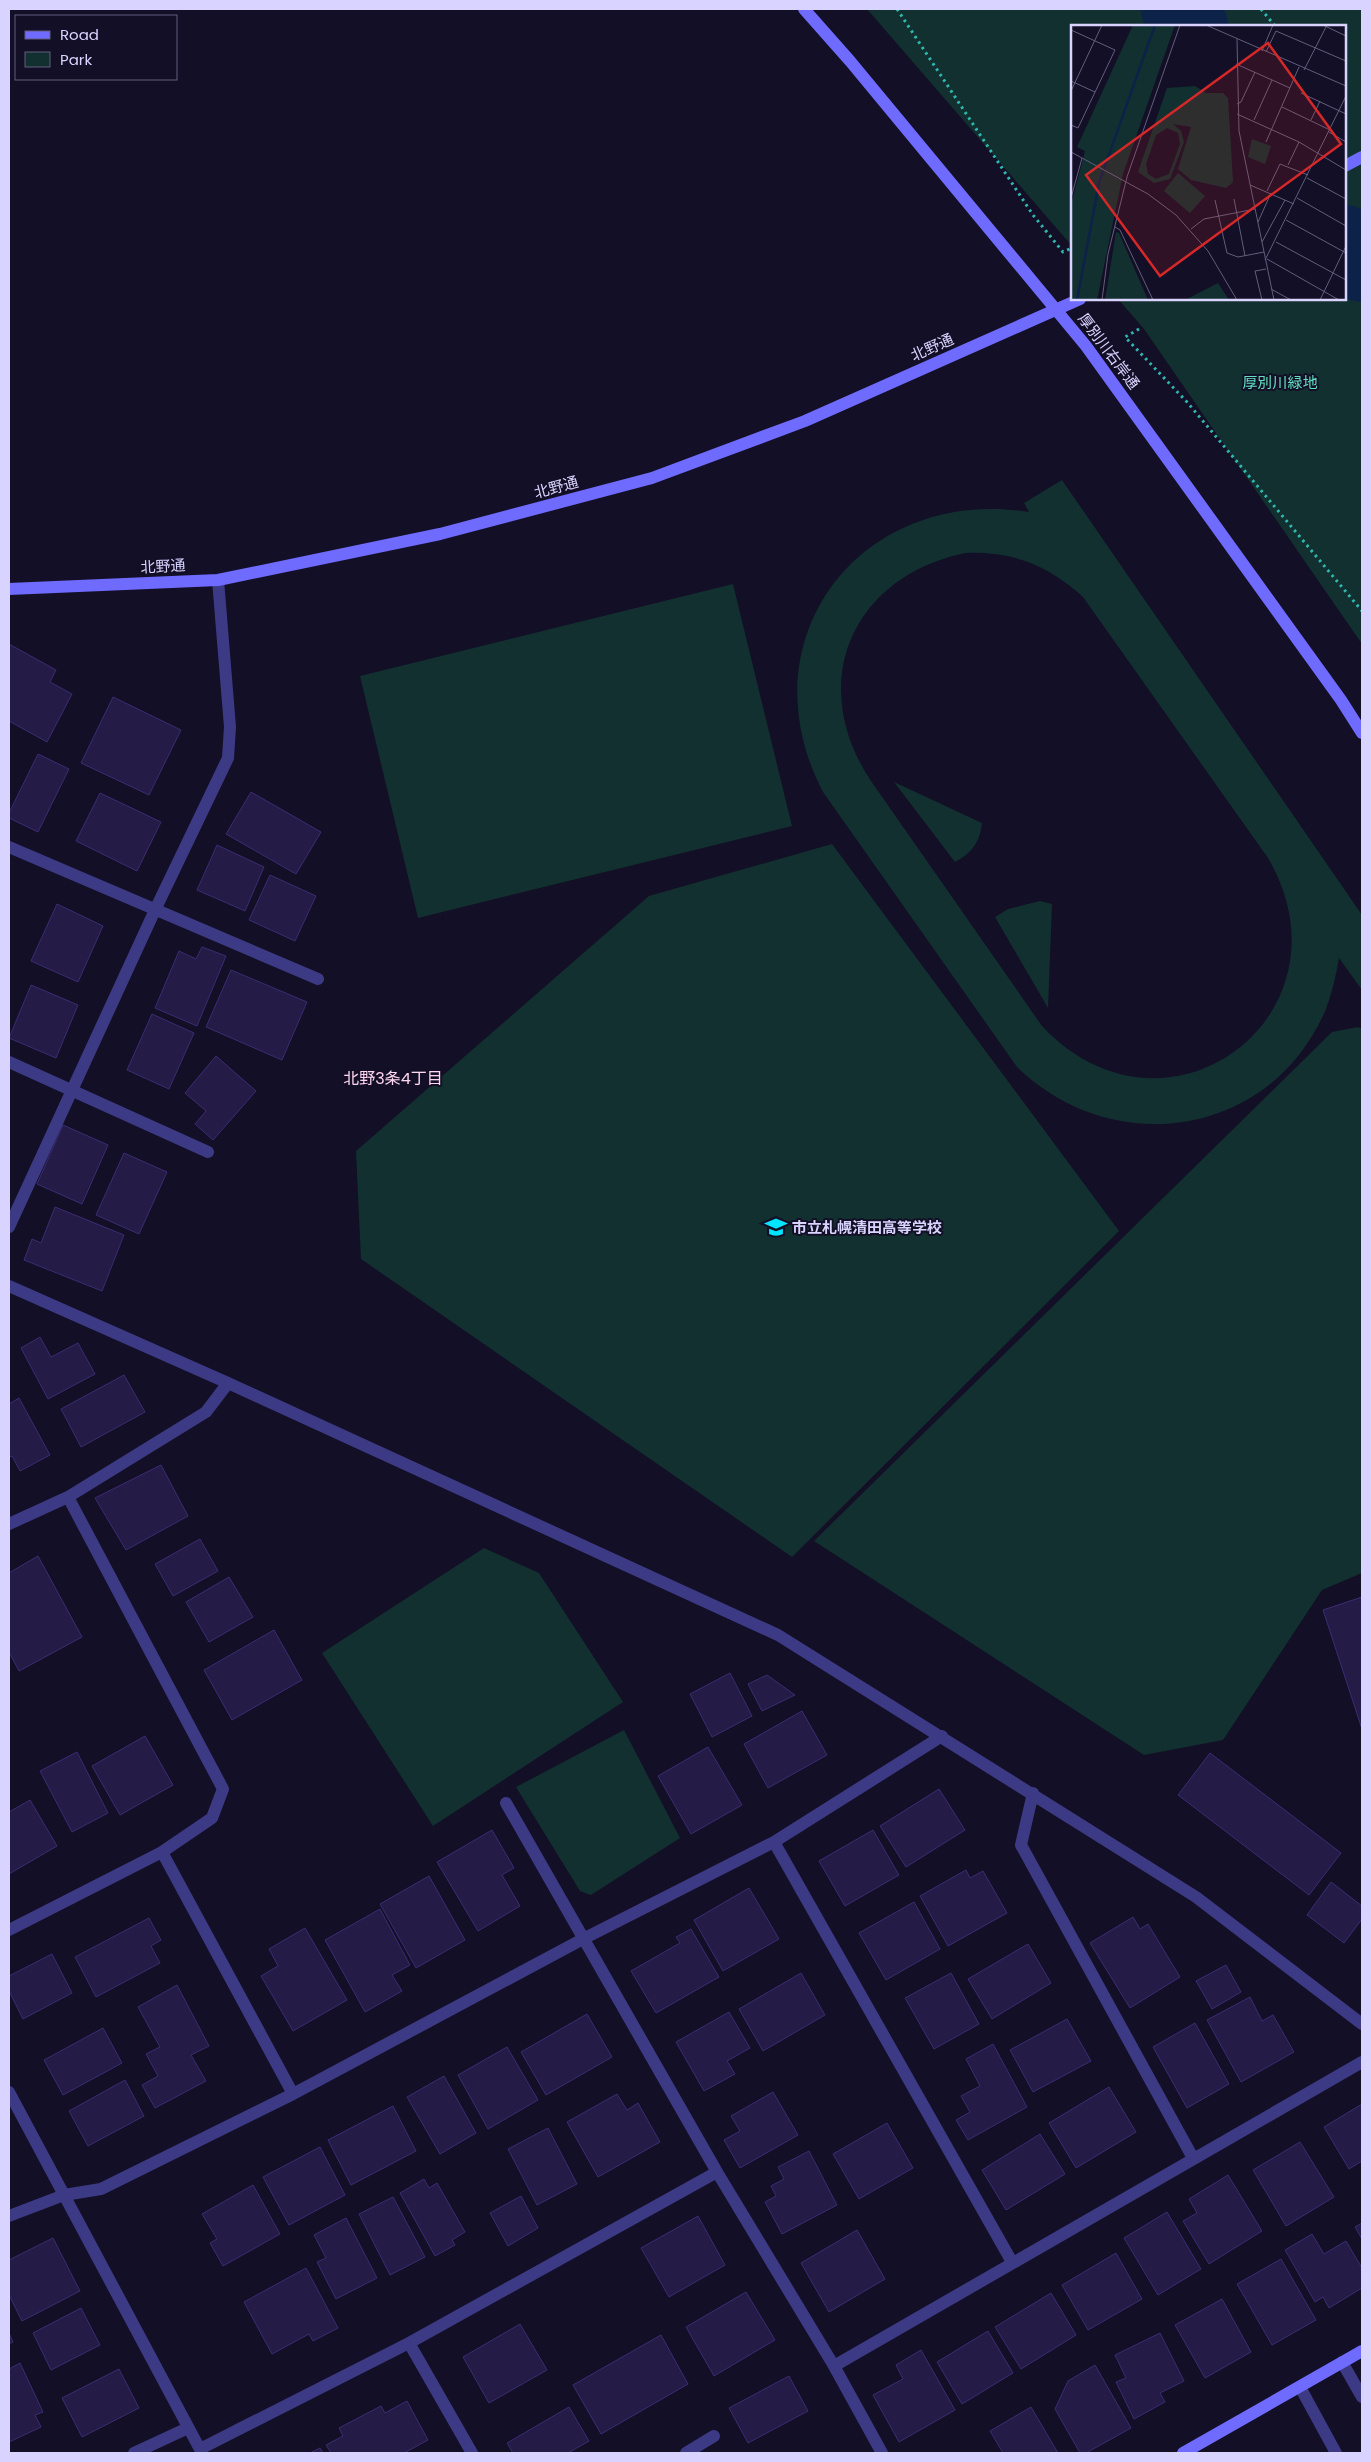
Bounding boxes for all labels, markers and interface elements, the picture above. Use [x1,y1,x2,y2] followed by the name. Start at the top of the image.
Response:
[15,15,178,80] legend
[60,24,99,45] text: Road
[1071,25,1346,300] inset map
[60,49,92,70] text: Park
[1074,309,1144,393] street label: 厚別川右岸通
[907,328,957,366] street label: 北野通
[1242,372,1318,393] park label: 厚別川緑地
[532,471,580,503] street label: 北野通
[140,554,186,578] street label: 北野通
[343,1067,443,1090] district label: 北野3条4丁目
[763,1214,789,1240] school or university icon: 市立札幌清田高等学校
[792,1217,942,1238] place label: 市立札幌清田高等学校

